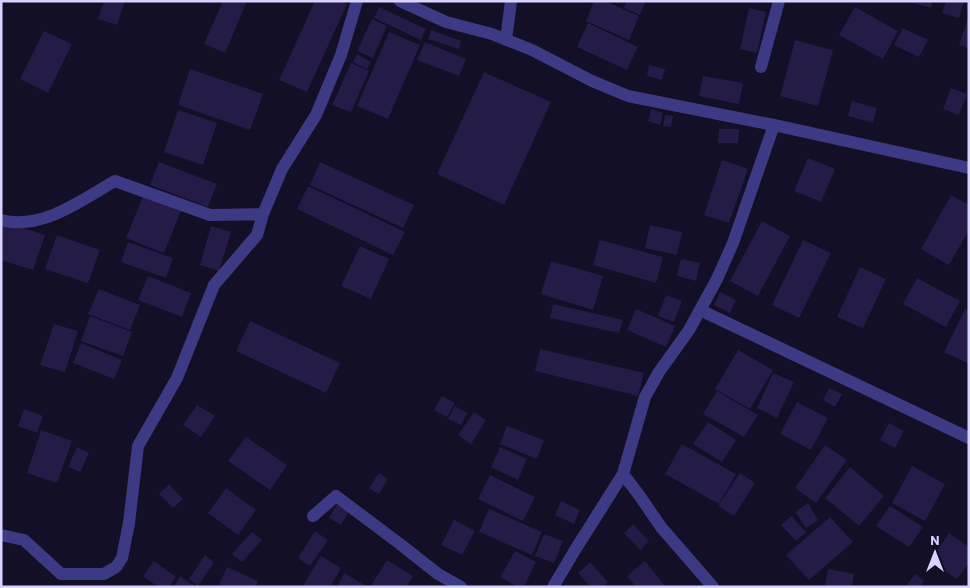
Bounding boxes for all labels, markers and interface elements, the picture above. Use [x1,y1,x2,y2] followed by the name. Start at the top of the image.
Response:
[910,528,960,578] north arrow
[930,531,940,548] text: N

